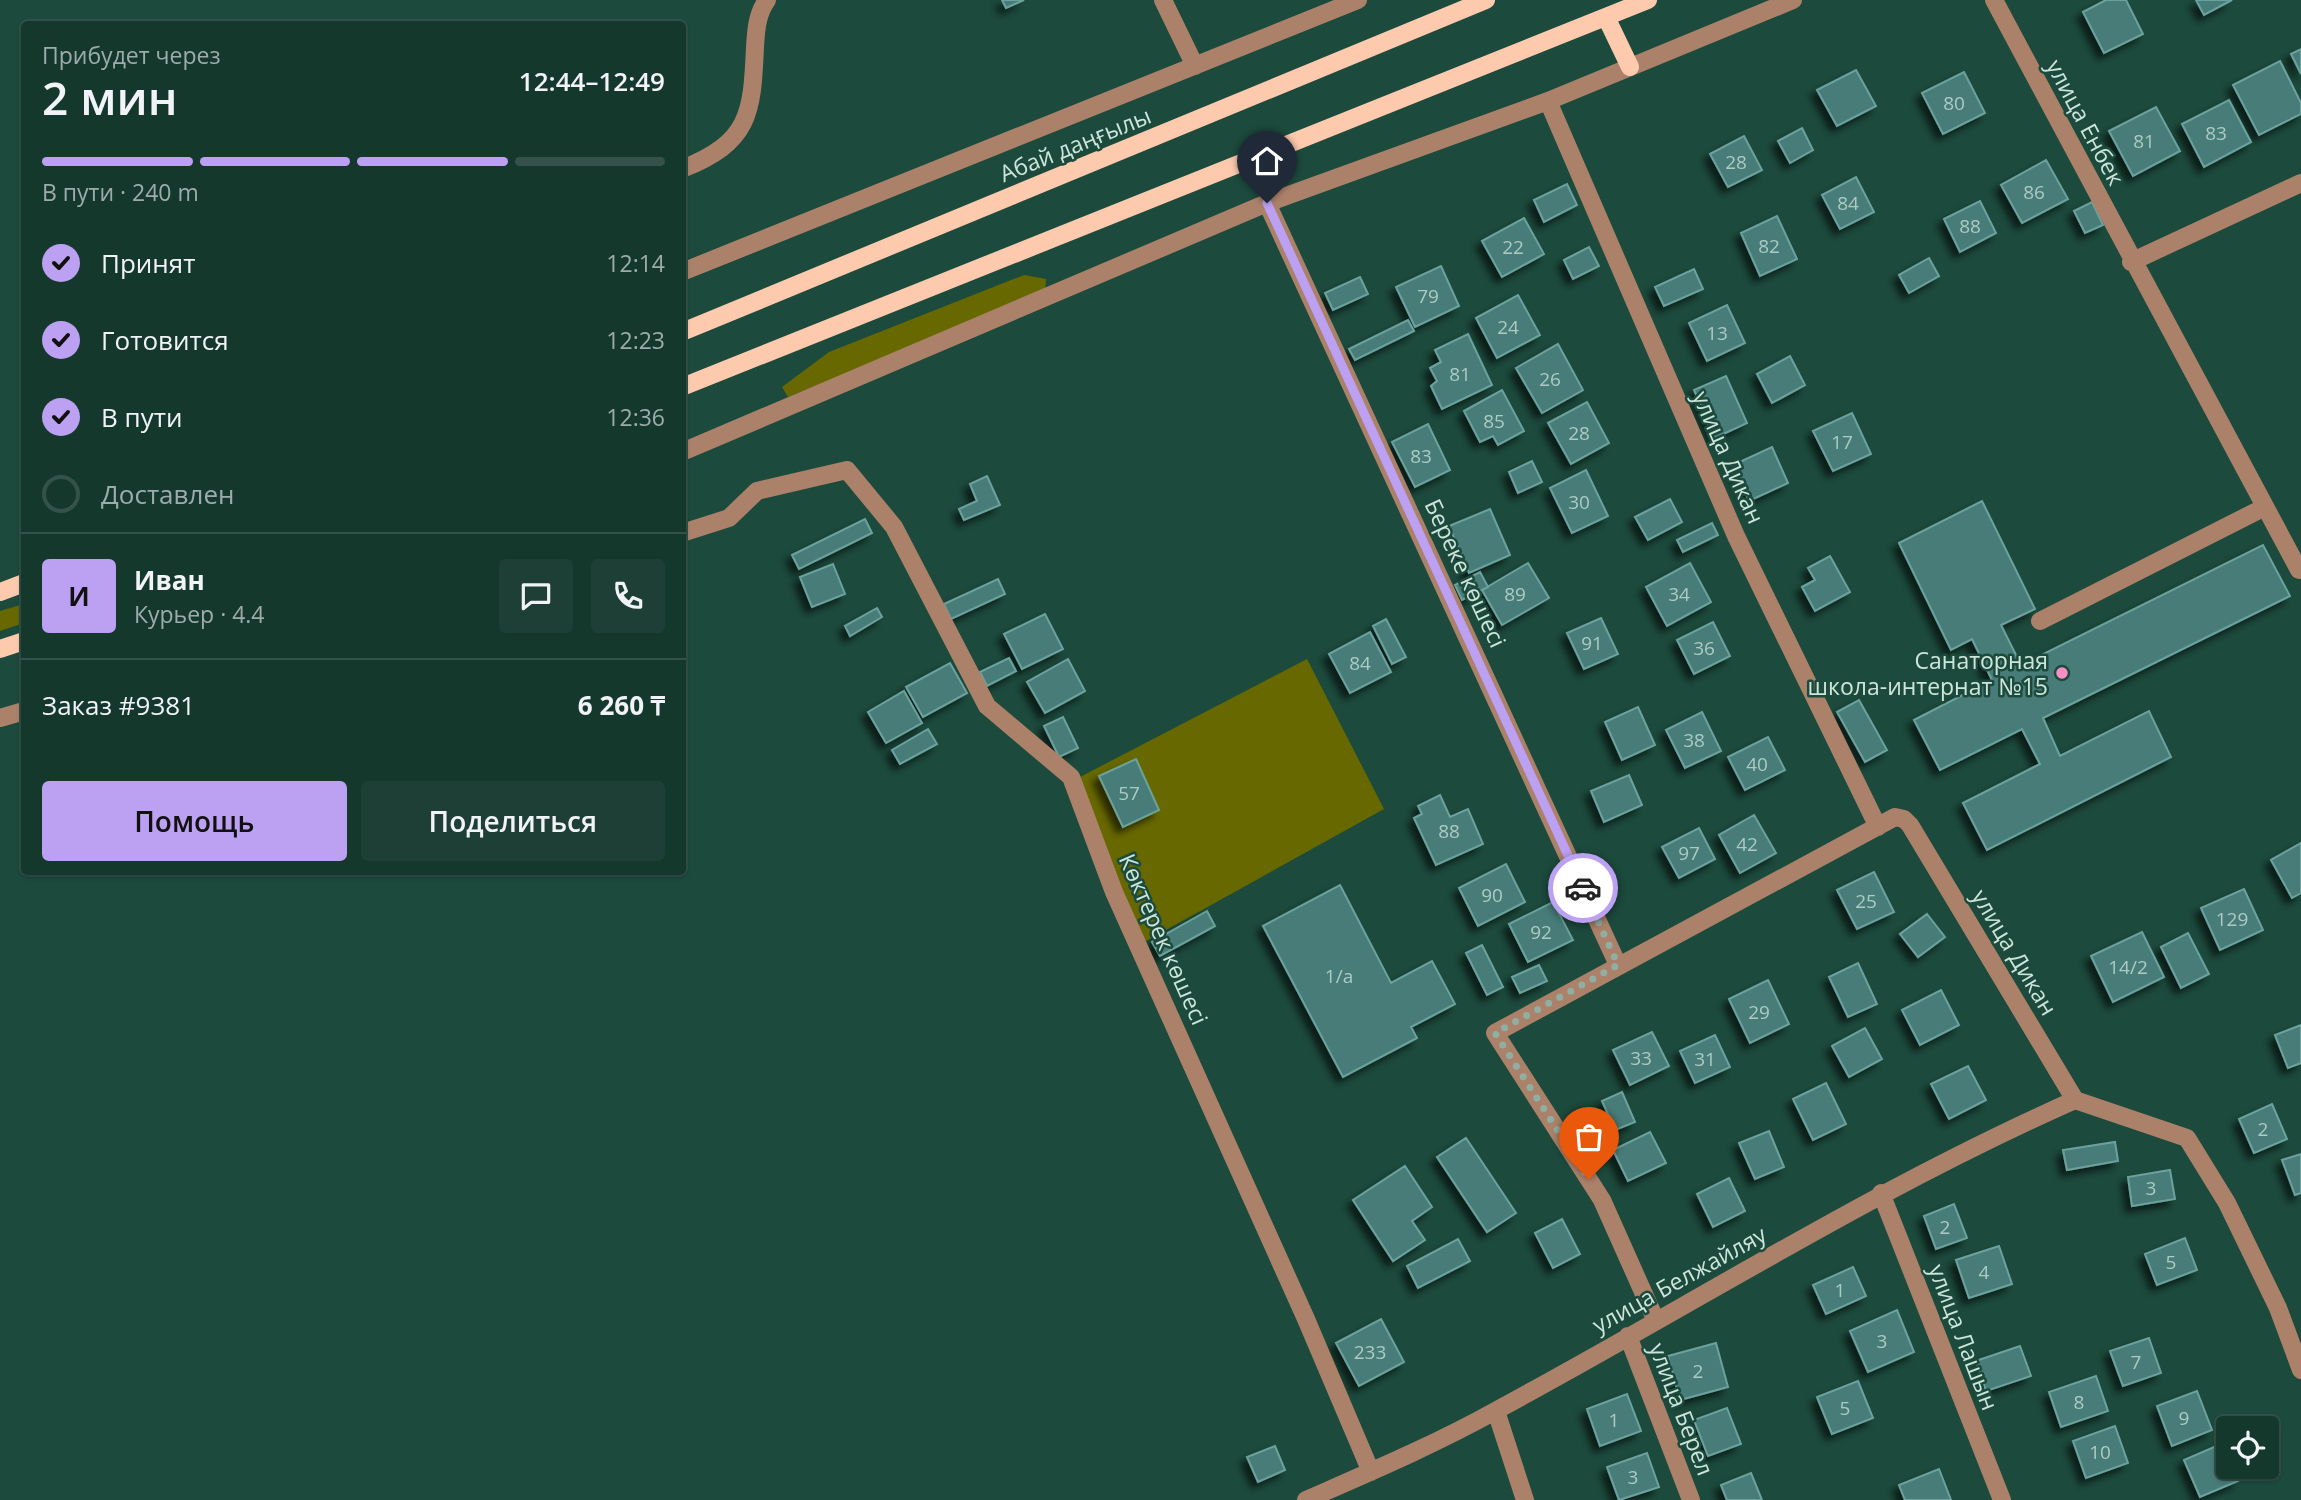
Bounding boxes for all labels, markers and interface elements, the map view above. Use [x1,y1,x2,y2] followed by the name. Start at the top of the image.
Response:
[42,39,221,71] text: Прибудет через
[2039,53,2133,191] street label: улица Енбек
[519,63,665,99] text: 12:44–12:49
[42,66,178,128] text: 2 мин
[1943,90,1965,116] house number: 80
[994,99,1156,189] street label: Абай даңғылы
[2205,120,2227,146] house number: 83
[2133,128,2155,154] house number: 81
[1237,131,1297,203] pin
[1248,142,1286,180] icon: home
[1725,149,1747,175] house number: 28
[42,176,199,208] text: В пути · 240 m
[2023,179,2045,205] house number: 86
[1837,190,1859,216] house number: 84
[1959,213,1981,239] house number: 88
[1758,233,1780,259] house number: 82
[1502,234,1524,260] house number: 22
[42,244,80,282] icon: check
[101,245,195,281] text: Принят
[606,247,665,279] text: 12:14
[1417,283,1439,309] house number: 79
[1497,314,1519,340] house number: 24
[1706,320,1728,346] house number: 13
[42,321,80,359] icon: check
[101,322,229,358] text: Готовится
[606,324,665,356] text: 12:23
[1449,361,1471,387] house number: 81
[1539,366,1561,392] house number: 26
[1685,386,1773,528] street label: улица Дикан
[42,398,80,436] icon: check
[101,399,182,435] text: В пути
[606,401,665,433] text: 12:36
[1483,408,1505,434] house number: 85
[1568,420,1590,446] house number: 28
[1831,429,1853,455] house number: 17
[1410,443,1432,469] house number: 83
[101,476,234,512] text: Доставлен
[1568,489,1590,515] house number: 30
[1418,493,1514,653] street label: Береке көшесі
[499,559,573,633] button: chat
[591,559,665,633] button: phone
[134,562,205,598] text: Иван
[68,578,90,614] text: И
[1504,581,1526,607] house number: 89
[1668,581,1690,607] house number: 34
[134,598,265,630] text: Курьер · 4.4
[1581,630,1603,656] house number: 91
[1693,635,1715,661] house number: 36
[1808,644,2048,702] place label: Санаторная школа-интернат №15
[1349,650,1371,676] house number: 84
[2054,665,2070,681] marker: Санаторная школа-интернат №15
[42,687,195,723] text: Заказ #9381
[578,687,665,723] text: 6 260 ₸
[1683,727,1705,753] house number: 38
[1746,751,1768,777] house number: 40
[1118,780,1140,806] house number: 57
[42,781,347,861] button: Помощь
[361,781,665,861] button: Поделиться
[1438,818,1460,844] house number: 88
[1736,831,1758,857] house number: 42
[1678,840,1700,866] house number: 97
[1112,848,1216,1030] street label: Көктерек көшесі
[1548,853,1618,923] courier
[1564,869,1602,907] icon: car
[1481,882,1503,908] house number: 90
[1965,883,2065,1021] street label: улица Дикан
[1855,888,1877,914] house number: 25
[2216,906,2248,932] house number: 129
[1530,919,1552,945] house number: 92
[2108,954,2148,980] house number: 14/2
[1325,963,1353,989] house number: 1/а
[1748,999,1770,1025] house number: 29
[1630,1045,1652,1071] house number: 33
[1694,1046,1716,1072] house number: 31
[1559,1107,1619,1179] pin
[2258,1116,2268,1142] house number: 2
[1570,1118,1608,1156] icon: bag
[2146,1175,2156,1201] house number: 3
[1940,1214,1950,1240] house number: 2
[1586,1218,1772,1340] street label: улица Белжайляу
[2166,1249,2176,1275] house number: 5
[1921,1259,2007,1415] street label: улица Лашын
[1979,1259,1990,1285] house number: 4
[1835,1277,1845,1303] house number: 1
[1877,1328,1887,1354] house number: 3
[1642,1338,1722,1480] street label: улица Берел
[1354,1339,1386,1365] house number: 233
[2131,1349,2141,1375] house number: 7
[1693,1358,1703,1384] house number: 2
[2074,1389,2084,1415] house number: 8
[1840,1395,1850,1421] house number: 5
[2179,1405,2189,1431] house number: 9
[1609,1407,1619,1433] house number: 1
[2216,1416,2279,1479] map controls
[2216,1416,2279,1479] button: locate
[2089,1439,2111,1465] house number: 10
[1628,1464,1638,1490] house number: 3

